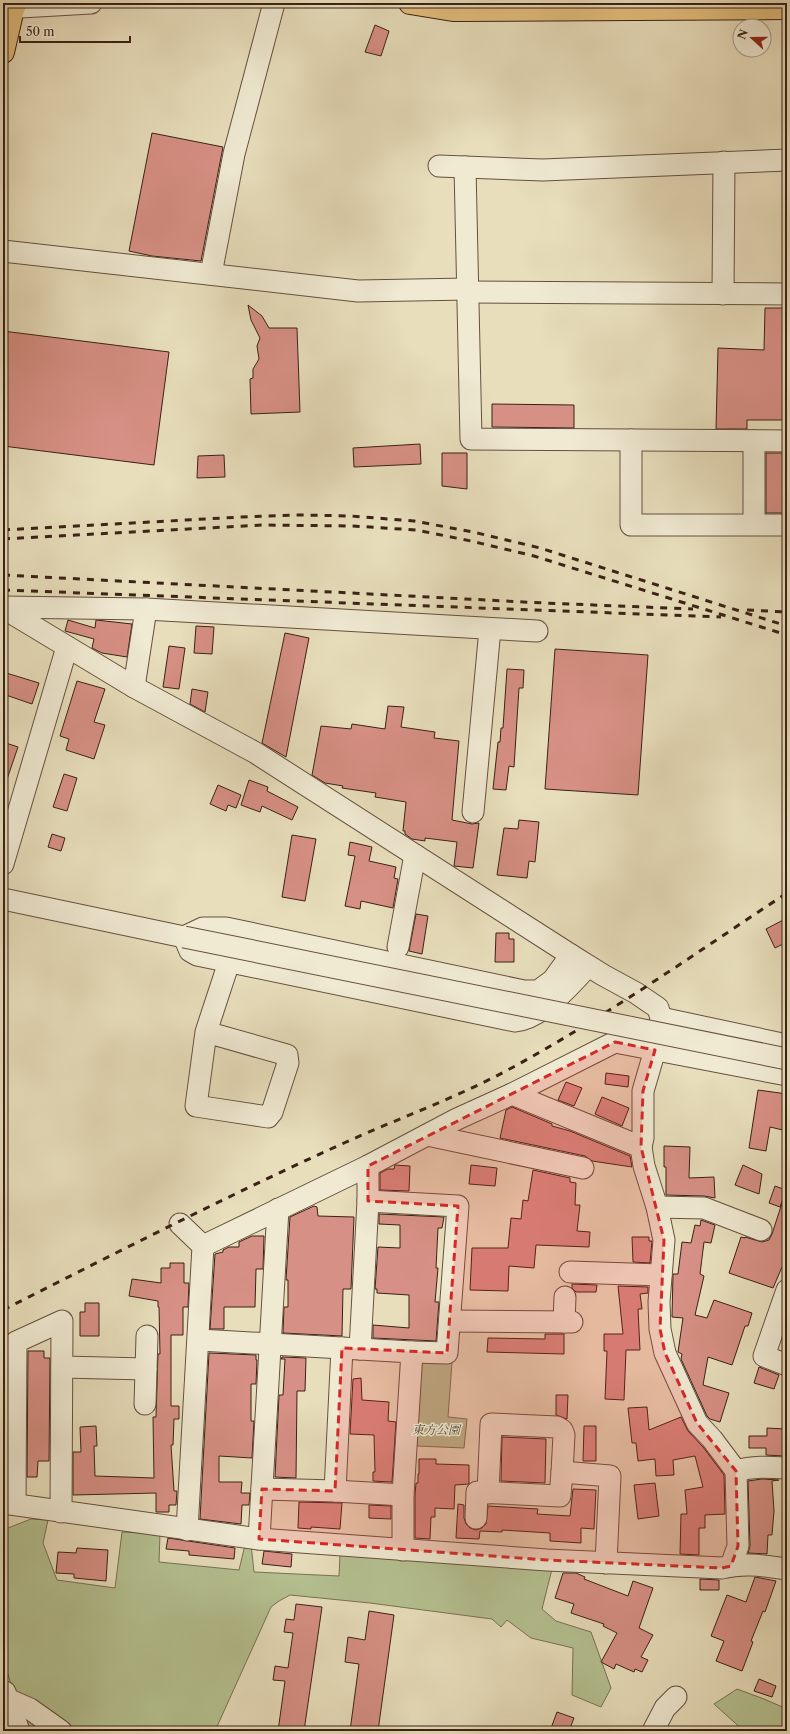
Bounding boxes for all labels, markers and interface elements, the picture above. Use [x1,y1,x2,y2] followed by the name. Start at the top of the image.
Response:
[20,18,130,44] scale bar
[732,18,772,58] north arrow
[26,24,55,39] text: 50 m
[734,27,751,41] text: N
[412,1422,462,1437] park label: 東方公園

